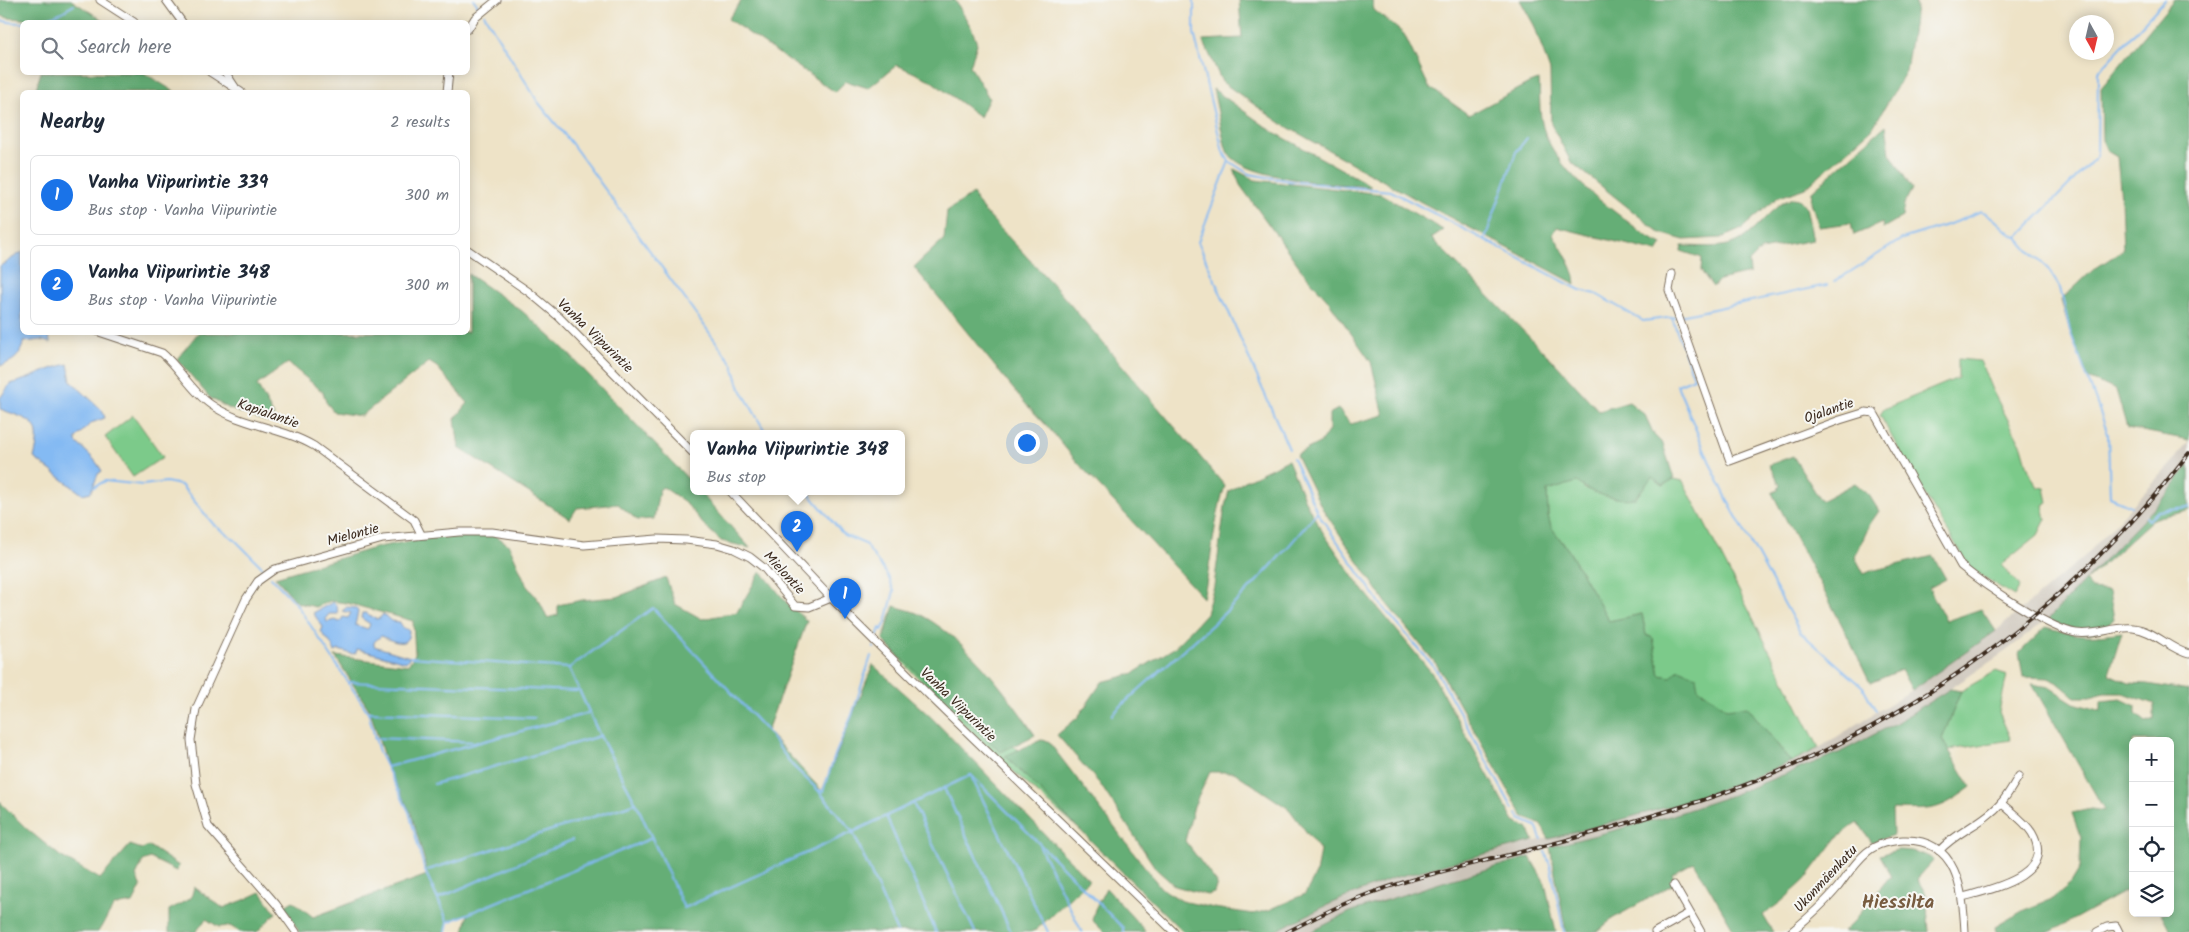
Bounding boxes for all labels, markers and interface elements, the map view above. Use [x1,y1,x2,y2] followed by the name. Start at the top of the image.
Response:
[2069,15,2114,60] north arrow
[20,20,470,75] search box
[78,33,172,63] text: Search here
[38,34,66,62] icon: search
[40,106,105,139] text: Nearby
[390,110,450,135] text: 2 results
[88,168,268,198] text: Vanha Viipurintie 339
[55,183,59,208] text: 1
[405,183,449,208] text: 300 m
[88,198,277,223] text: Bus stop · Vanha Viipurintie
[88,258,270,288] text: Vanha Viipurintie 348
[52,273,62,298] text: 2
[405,273,449,298] text: 300 m
[88,288,277,313] text: Bus stop · Vanha Viipurintie
[552,294,639,379] street label: Vanha Viipurintie
[1801,392,1857,430] street label: Ojalantie
[234,393,302,435] street label: Kapialantie
[690,430,905,495] popup
[1014,430,1040,456] your location
[707,435,888,465] text: Vanha Viipurintie 348
[707,465,766,490] text: Bus stop
[781,511,813,552] pin: 2
[325,517,382,552] street label: Mielontie
[758,546,811,600] street label: Mielontie
[829,578,861,619] pin: 1
[915,663,1002,748] street label: Vanha Viipurintie
[2129,737,2174,917] map controls
[2129,737,2174,782] button: +
[2129,782,2174,827] button: −
[2129,827,2174,872] button: locate
[1789,840,1863,918] street label: Ukonmäenkatu
[2129,872,2174,917] button: layers
[1862,888,1935,918] district label: Hiessilta

